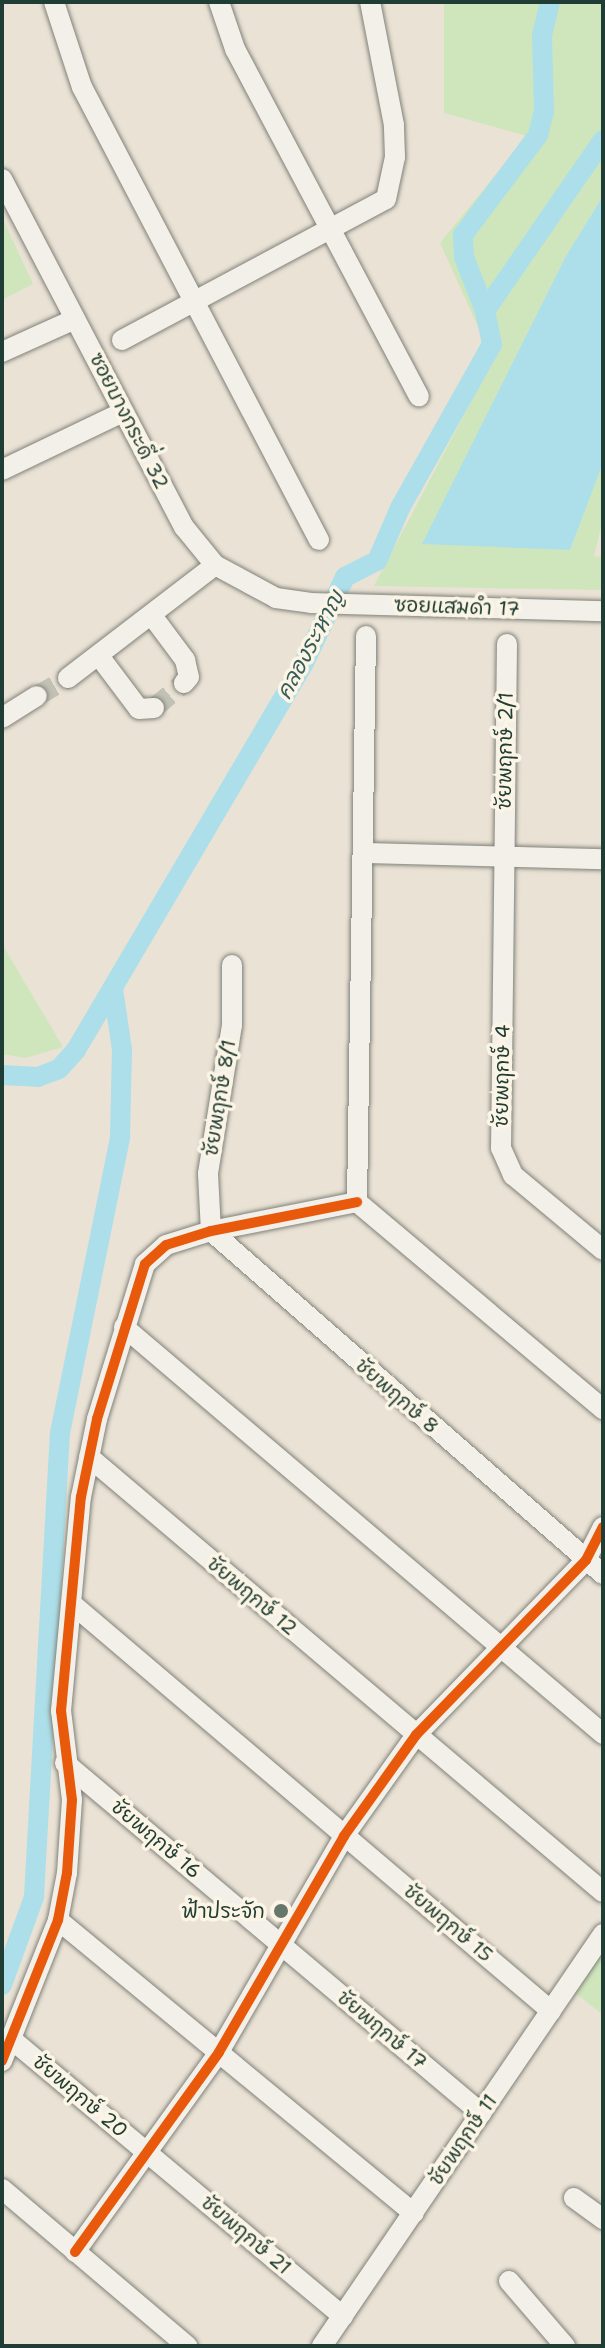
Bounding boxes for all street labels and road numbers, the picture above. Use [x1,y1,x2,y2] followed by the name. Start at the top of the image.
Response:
[84,349,174,493] street label: ซอยบางกระดี่ 32
[394,593,520,621] street label: ซอยแสมดำ 17
[492,692,518,810] street label: ชัยพฤกษ์ 2/1
[489,1024,515,1128] street label: ชัยพฤกษ์ 4
[199,1038,241,1158] street label: ชัยพฤกษ์ 8/1
[350,1353,444,1439] street label: ชัยพฤกษ์ 8
[202,1551,302,1641] street label: ชัยพฤกษ์ 12
[106,1794,206,1884] street label: ชัยพฤกษ์ 16
[398,1879,498,1967] street label: ชัยพฤกษ์ 15
[332,1985,432,2075] street label: ชัยพฤกษ์ 17
[28,2049,132,2143] street label: ชัยพฤกษ์ 20
[424,2090,502,2190] street label: ชัยพฤกษ์ 11
[196,2190,296,2280] street label: ชัยพฤกษ์ 21

